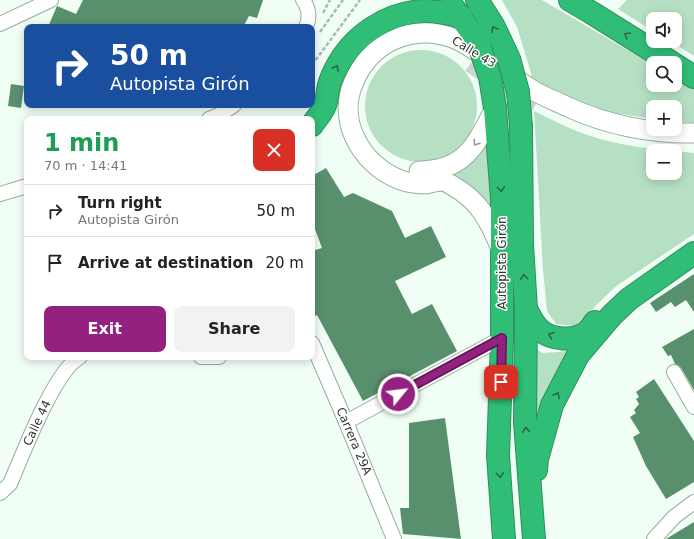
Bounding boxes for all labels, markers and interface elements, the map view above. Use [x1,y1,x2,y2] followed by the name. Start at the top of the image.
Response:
[646,12,682,180] map controls
[646,12,682,48] button: sound
[491,26,499,33] one-way arrow
[624,32,631,39] one-way arrow
[449,33,499,71] street label: Calle 43
[110,39,188,72] text: 50 m
[44,40,96,92] icon: right
[646,56,682,92] button: search
[332,65,339,73] one-way arrow
[110,73,250,94] text: Autopista Girón
[646,100,682,136] button: +
[44,129,119,157] text: 1 min
[253,129,295,171] button: close
[473,139,481,146] one-way arrow
[646,144,682,180] button: −
[44,158,127,173] text: 70 m · 14:41
[497,186,506,192] one-way arrow
[78,194,162,212] text: Turn right
[44,200,66,222] icon: right
[257,202,295,220] text: 50 m
[78,212,179,227] text: Autopista Girón
[495,216,509,310] street label: Autopista Girón
[44,252,66,274] icon: arrive
[78,254,253,272] text: Arrive at destination
[265,254,304,272] text: 20 m
[520,274,529,280] one-way arrow
[44,306,166,352] button: Exit
[174,306,295,352] button: Share
[547,332,554,340] one-way arrow
[484,365,518,399] pin
[490,371,512,393] icon: arrive
[377,373,419,415] position arrow
[552,392,560,399] one-way arrow
[20,398,54,448] street label: Calle 44
[333,405,375,478] street label: Carrera 29A
[521,427,530,433] one-way arrow
[495,472,504,478] one-way arrow

